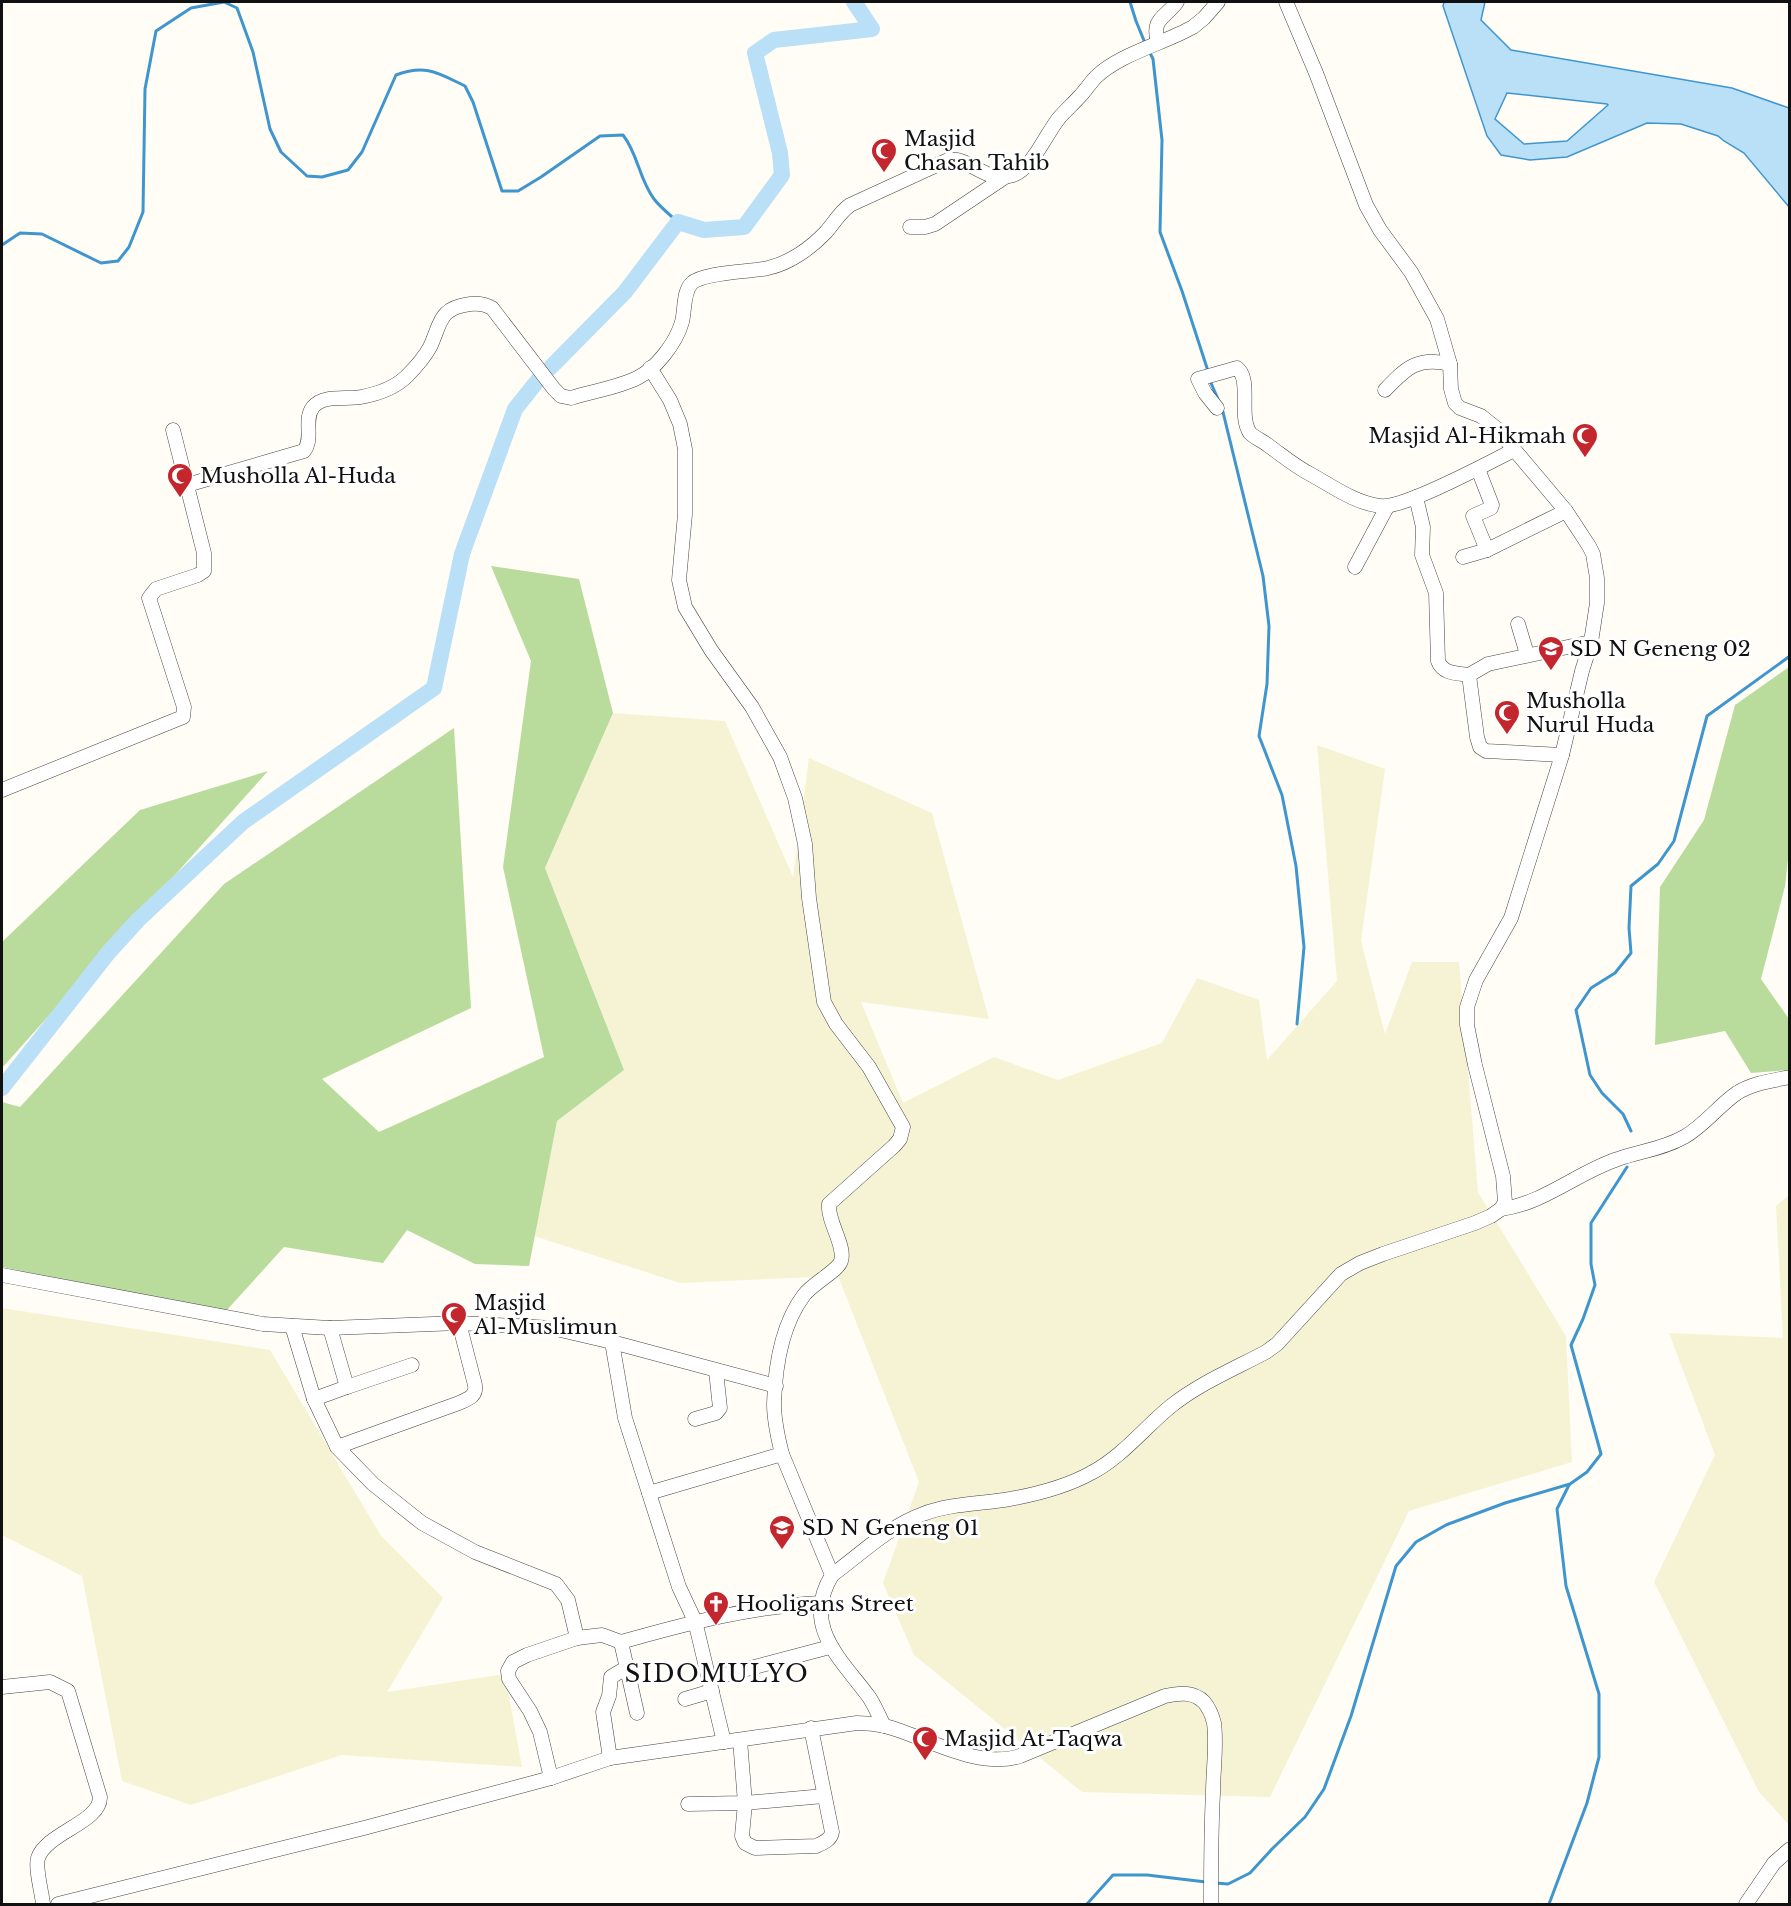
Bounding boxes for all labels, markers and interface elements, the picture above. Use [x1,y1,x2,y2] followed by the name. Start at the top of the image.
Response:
[904,126,1050,176] place label: Masjid Chasan Tahib
[869,136,899,174] mosque icon: Masjid Chasan Tahib
[1570,421,1600,459] mosque icon: Masjid Al-Hikmah
[1368,423,1566,449] place label: Masjid Al-Hikmah
[165,461,195,499] mosque icon: Musholla Al-Huda
[200,463,396,489] place label: Musholla Al-Huda
[1536,634,1566,672] school or university icon: SD N Geneng 02
[1570,636,1751,662] place label: SD N Geneng 02
[1526,688,1655,738] place label: Musholla Nurul Huda
[1492,698,1522,736] mosque icon: Musholla Nurul Huda
[473,1290,618,1340] place label: Masjid Al-Muslimun
[439,1300,469,1338] mosque icon: Masjid Al-Muslimun
[767,1513,797,1551] school or university icon: SD N Geneng 01
[802,1515,979,1541] place label: SD N Geneng 01
[701,1589,731,1627] church icon: Hooligans Street
[736,1591,914,1617] place label: Hooligans Street
[625,1659,809,1688] district label: SIDOMULYO
[910,1724,940,1762] mosque icon: Masjid At-Taqwa
[944,1726,1123,1752] place label: Masjid At-Taqwa

